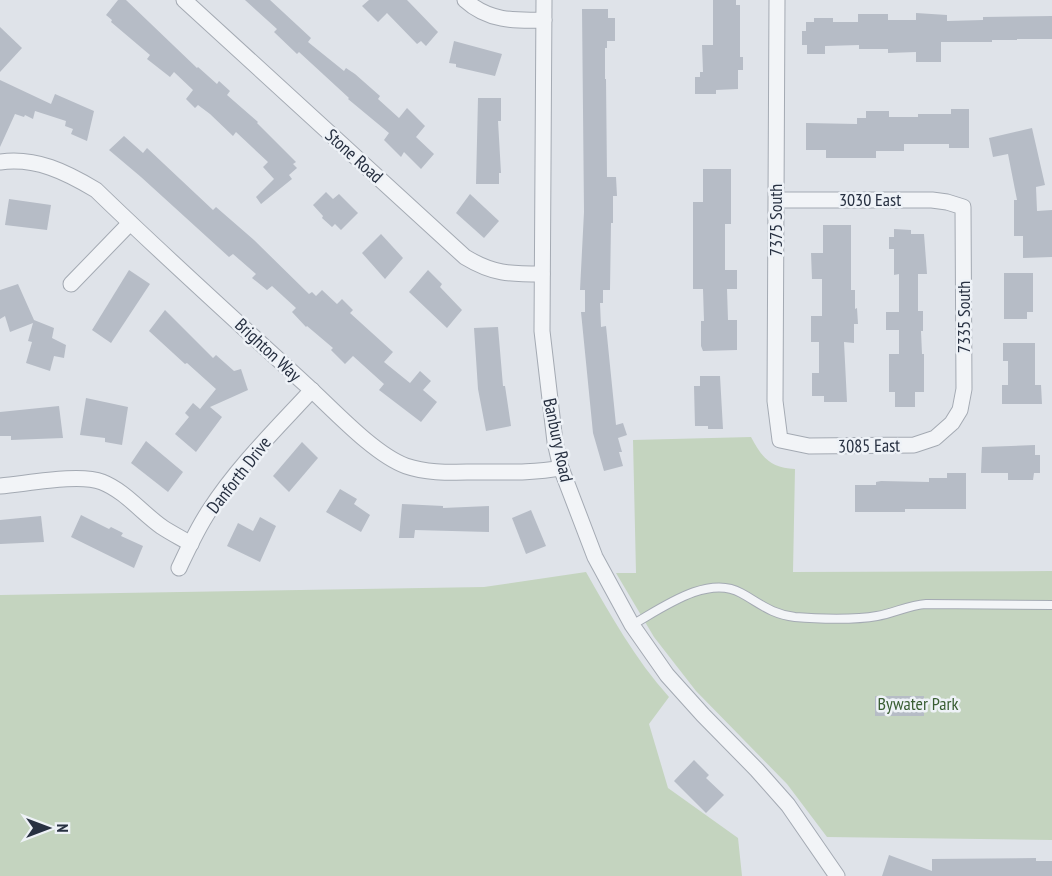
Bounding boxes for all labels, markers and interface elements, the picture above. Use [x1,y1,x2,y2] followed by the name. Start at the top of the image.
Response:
[321,124,388,188] street label: Stone Road
[764,184,787,256] street label: 7375 South
[839,188,901,211] street label: 3030 East
[952,281,975,353] street label: 7335 South
[230,313,307,386] street label: Brighton Way
[538,396,579,484] street label: Banbury Road
[201,432,276,518] street label: Danforth Drive
[838,433,900,458] street label: 3085 East
[878,692,958,715] park label: Bywater Park
[18,798,78,858] north arrow
[53,824,73,832] text: N

